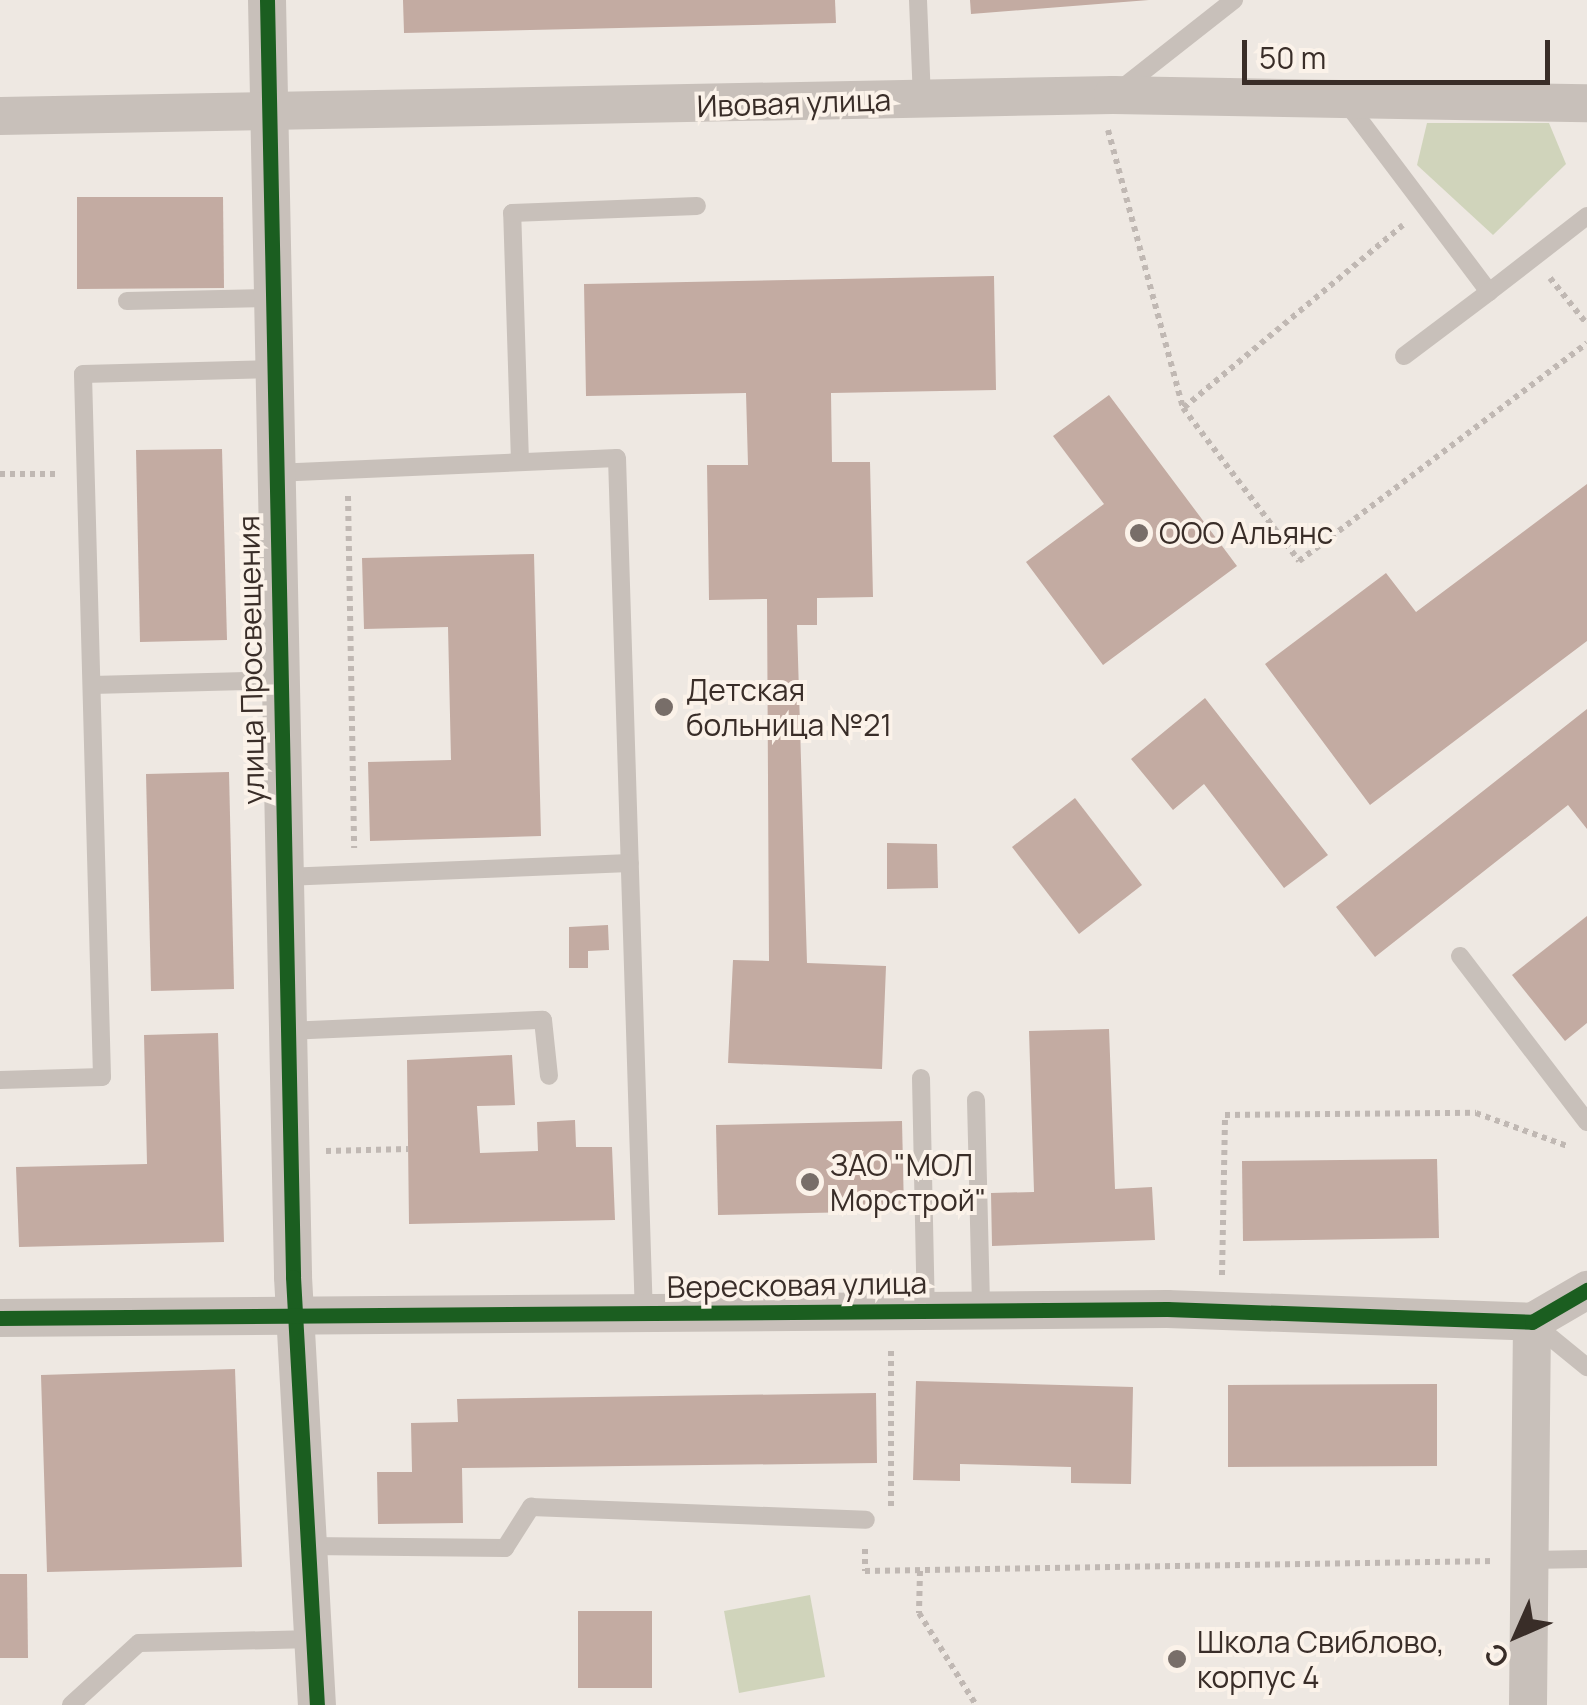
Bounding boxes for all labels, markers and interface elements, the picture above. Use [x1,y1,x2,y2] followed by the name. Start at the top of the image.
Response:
[1247,20,1554,82] scale bar
[1259,37,1326,78] text: 50 m
[696,82,892,124] street label: Ивовая улица
[230,515,272,805] street label: улица Просвещения
[1159,515,1333,551] place label: ООО Альянс
[1128,522,1150,544] marker: ООО Альянс
[686,672,892,742] place label: Детская больница №21
[651,694,677,720] marker: Детская больница №21
[830,1147,986,1218] place label: ЗАО "МОЛ Морстрой"
[799,1171,821,1193] marker: ЗАО "МОЛ Морстрой"
[667,1265,927,1305] street label: Вересковая улица
[1467,1585,1567,1685] north arrow
[1197,1624,1445,1694] place label: Школа Свиблово, корпус 4
[1475,1635,1517,1677] text: С
[1166,1648,1188,1670] marker: Школа Свиблово, корпус 4

